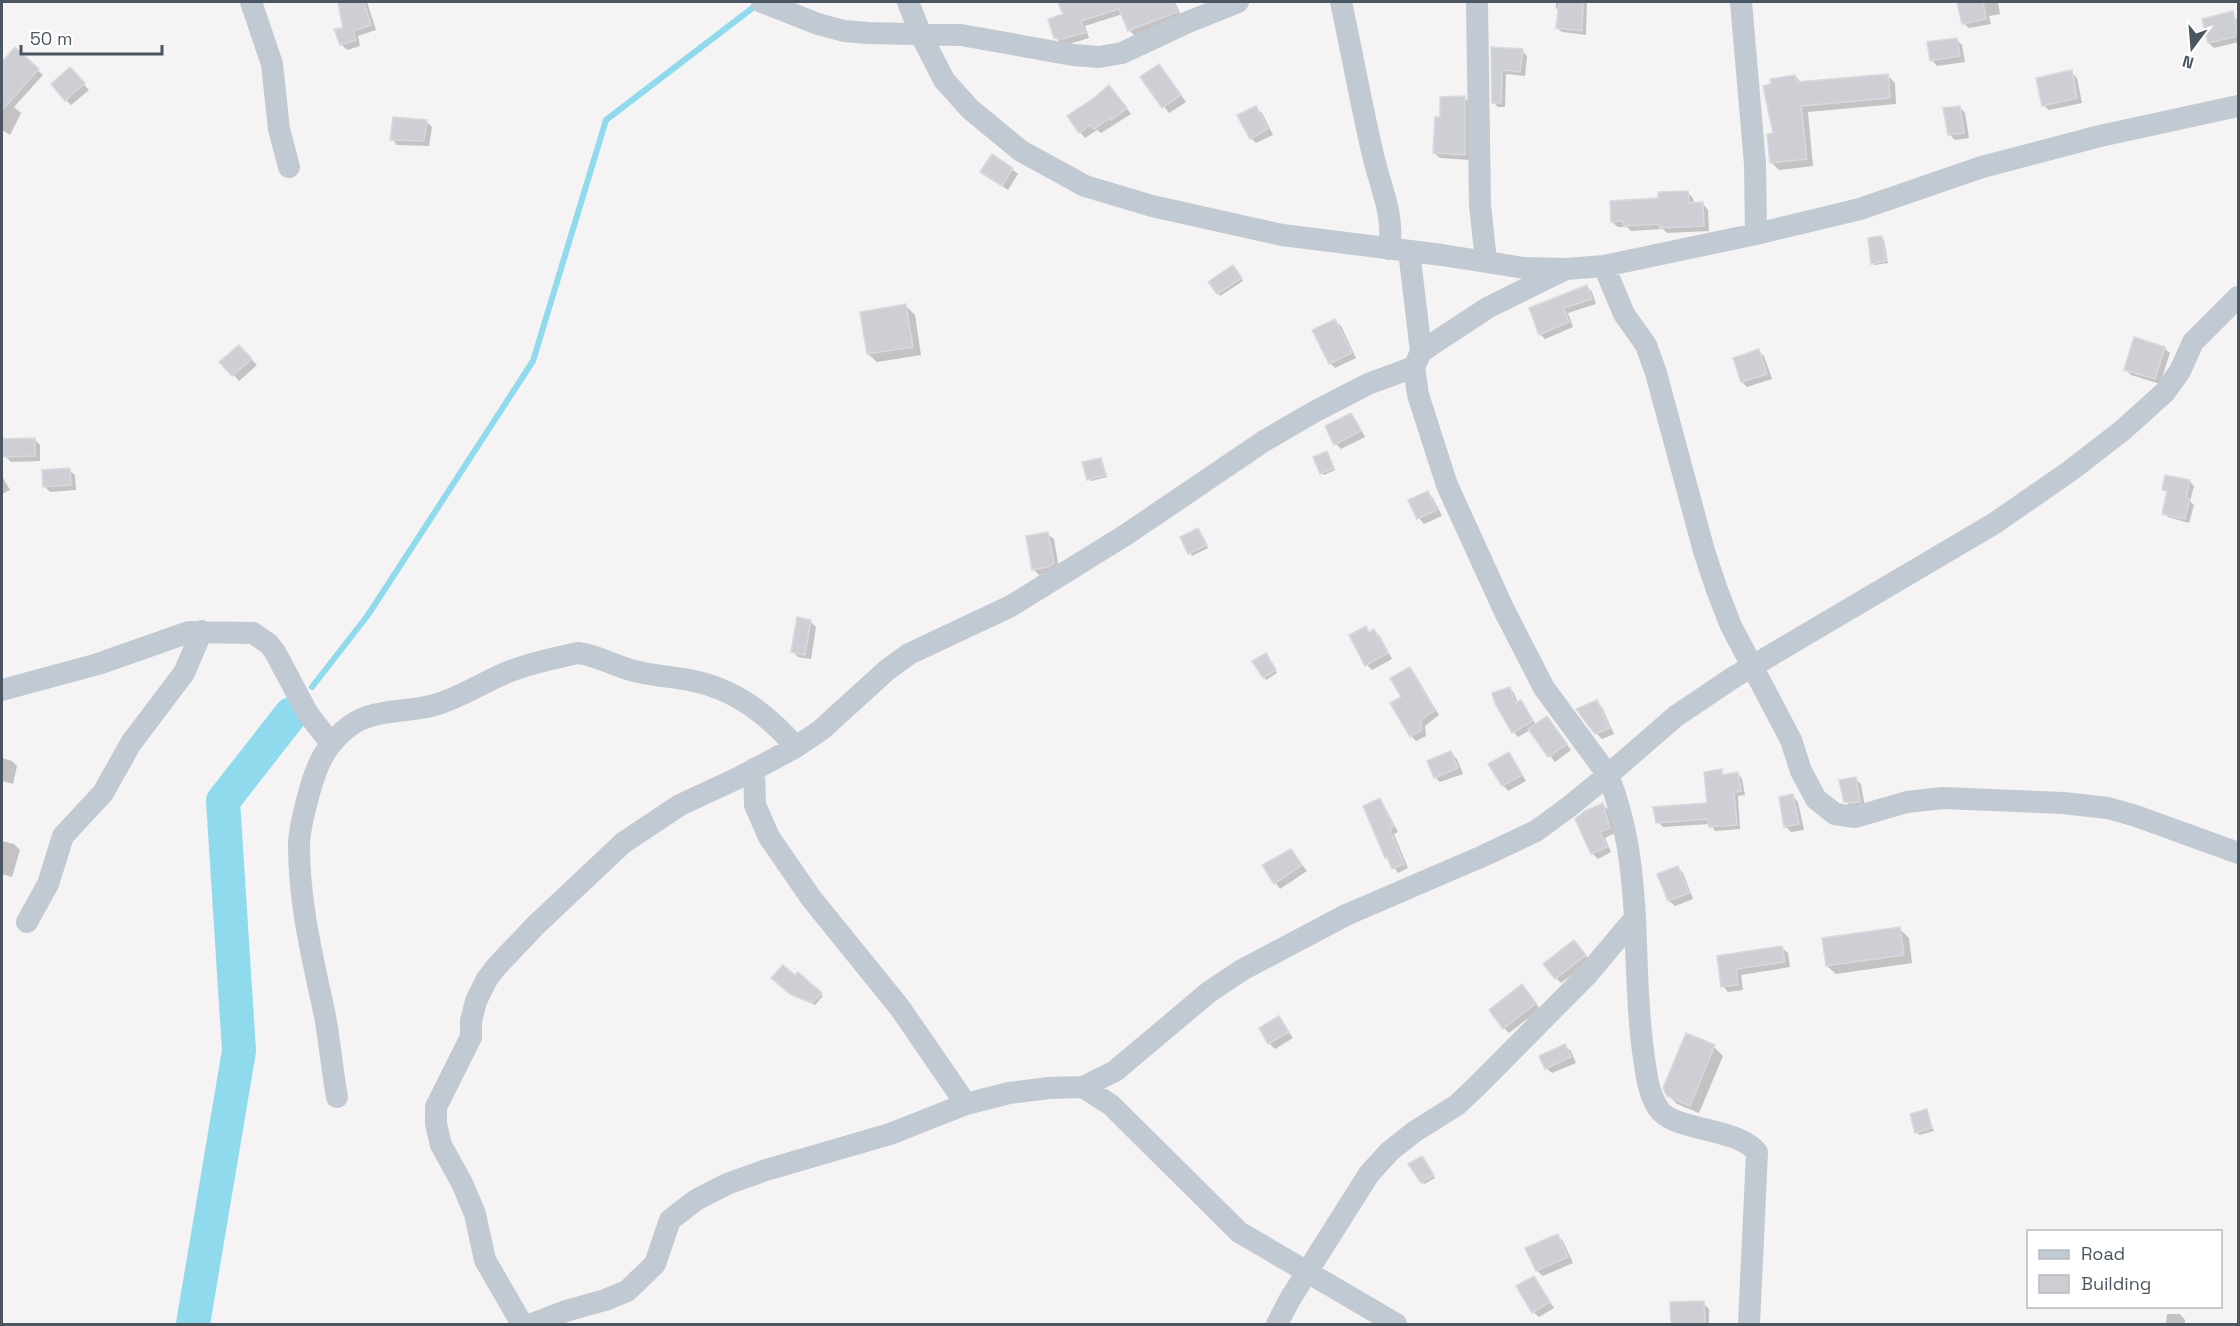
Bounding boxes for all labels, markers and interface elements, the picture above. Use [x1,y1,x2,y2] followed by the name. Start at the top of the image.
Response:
[21,18,162,56] scale bar
[2162,18,2222,78] north arrow
[30,27,72,50] text: 50 m
[2180,50,2196,74] text: N
[2027,1230,2222,1308] legend
[2081,1242,2125,1265] text: Road
[2081,1272,2151,1295] text: Building

